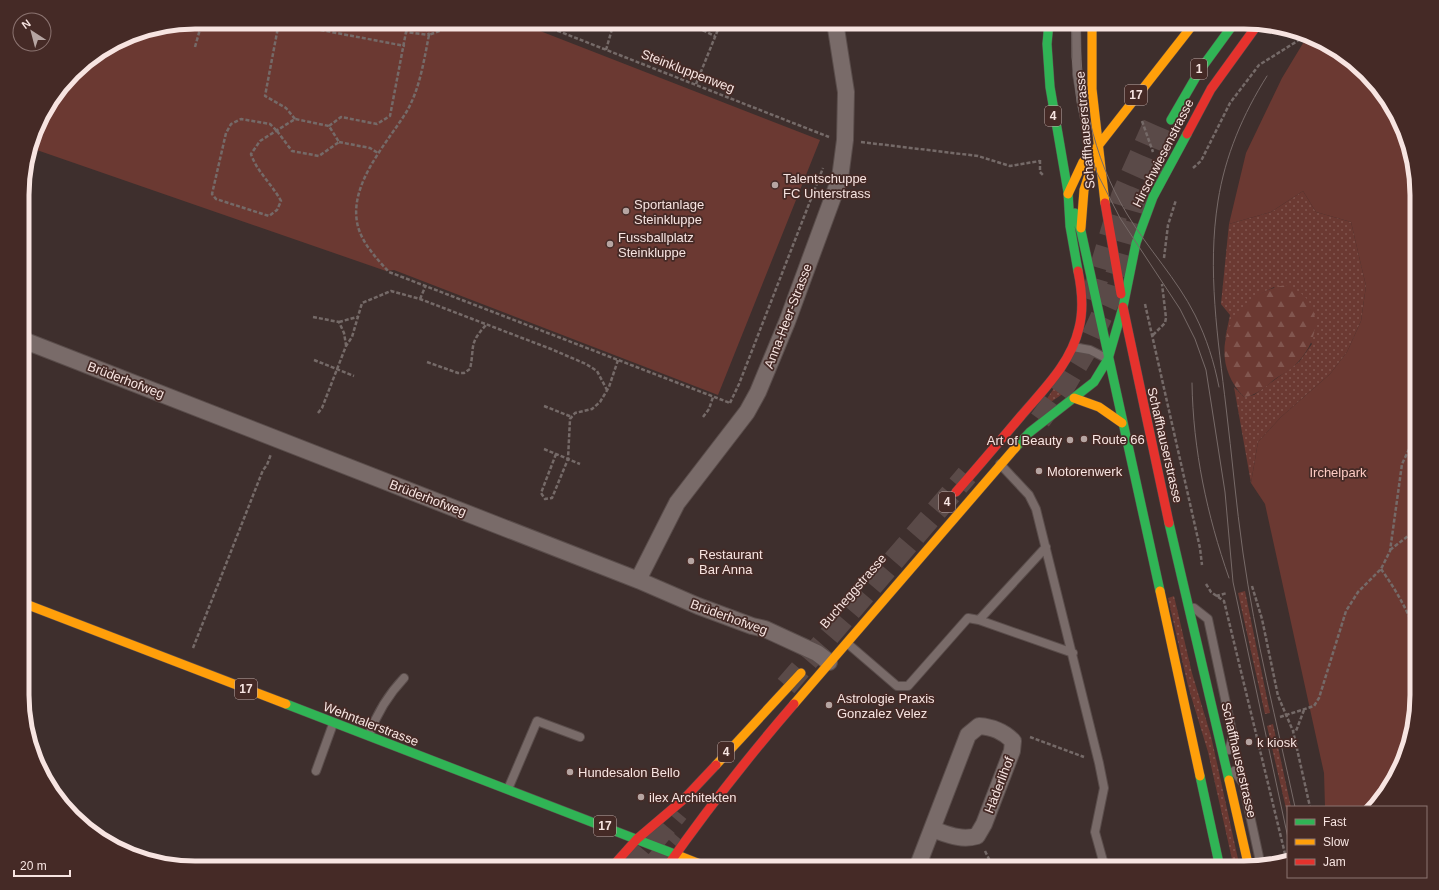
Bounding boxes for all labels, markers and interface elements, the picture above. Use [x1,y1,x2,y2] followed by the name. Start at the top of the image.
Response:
[12,12,52,52] north arrow
[19,17,33,31] text: N
[639,46,737,96] street label: Steinkluppenweg
[1191,59,1207,79] road number: 1
[1072,70,1098,190] street label: Schaffhauserstrasse
[1125,85,1147,105] road number: 17
[1129,96,1197,210] street label: Hirschwiesenstrasse
[1045,106,1061,126] road number: 4
[783,171,871,201] place label: Talentschuppe FC Unterstrass
[770,180,780,190] marker: Talentschuppe FC Unterstrass
[634,197,704,227] place label: Sportanlage Steinkluppe
[621,206,631,216] marker: Sportanlage Steinkluppe
[618,230,694,260] place label: Fussballplatz Steinkluppe
[605,239,615,249] marker: Fussballplatz Steinkluppe
[761,261,815,371] street label: Anna-Heer-Strasse
[86,358,166,402] street label: Brüderhofweg
[1144,386,1186,504] street label: Schaffhauserstrasse
[1092,432,1145,447] place label: Route 66
[987,433,1062,448] place label: Art of Beauty
[1079,434,1089,444] marker: Route 66
[1065,435,1075,445] marker: Art of Beauty
[1047,464,1123,479] place label: Motorenwerk
[1309,465,1367,480] park label: Irchelpark
[1034,466,1044,476] marker: Motorenwerk
[388,476,468,520] street label: Brüderhofweg
[939,492,955,512] road number: 4
[699,547,763,577] place label: Restaurant Bar Anna
[817,551,889,631] street label: Bucheggstrasse
[686,556,696,566] marker: Restaurant Bar Anna
[688,596,770,638] street label: Brüderhofweg
[235,679,257,699] road number: 17
[837,691,935,721] place label: Astrologie Praxis Gonzalez Velez
[321,699,421,749] street label: Wehntalerstrasse
[824,700,834,710] marker: Astrologie Praxis Gonzalez Velez
[1218,701,1260,819] street label: Schaffhauserstrasse
[1257,735,1297,750] place label: k kiosk
[1244,737,1254,747] marker: k kiosk
[718,742,734,762] road number: 4
[981,754,1017,815] street label: Häderlihof
[578,765,680,780] place label: Hundesalon Bello
[565,767,575,777] marker: Hundesalon Bello
[649,790,736,805] place label: ilex Architekten
[636,792,646,802] marker: ilex Architekten
[1287,806,1427,878] legend
[1323,815,1347,829] text: Fast
[594,816,616,836] road number: 17
[1323,835,1349,849] text: Slow
[14,852,70,878] scale bar
[1323,855,1346,869] text: Jam
[20,859,47,873] text: 20 m

